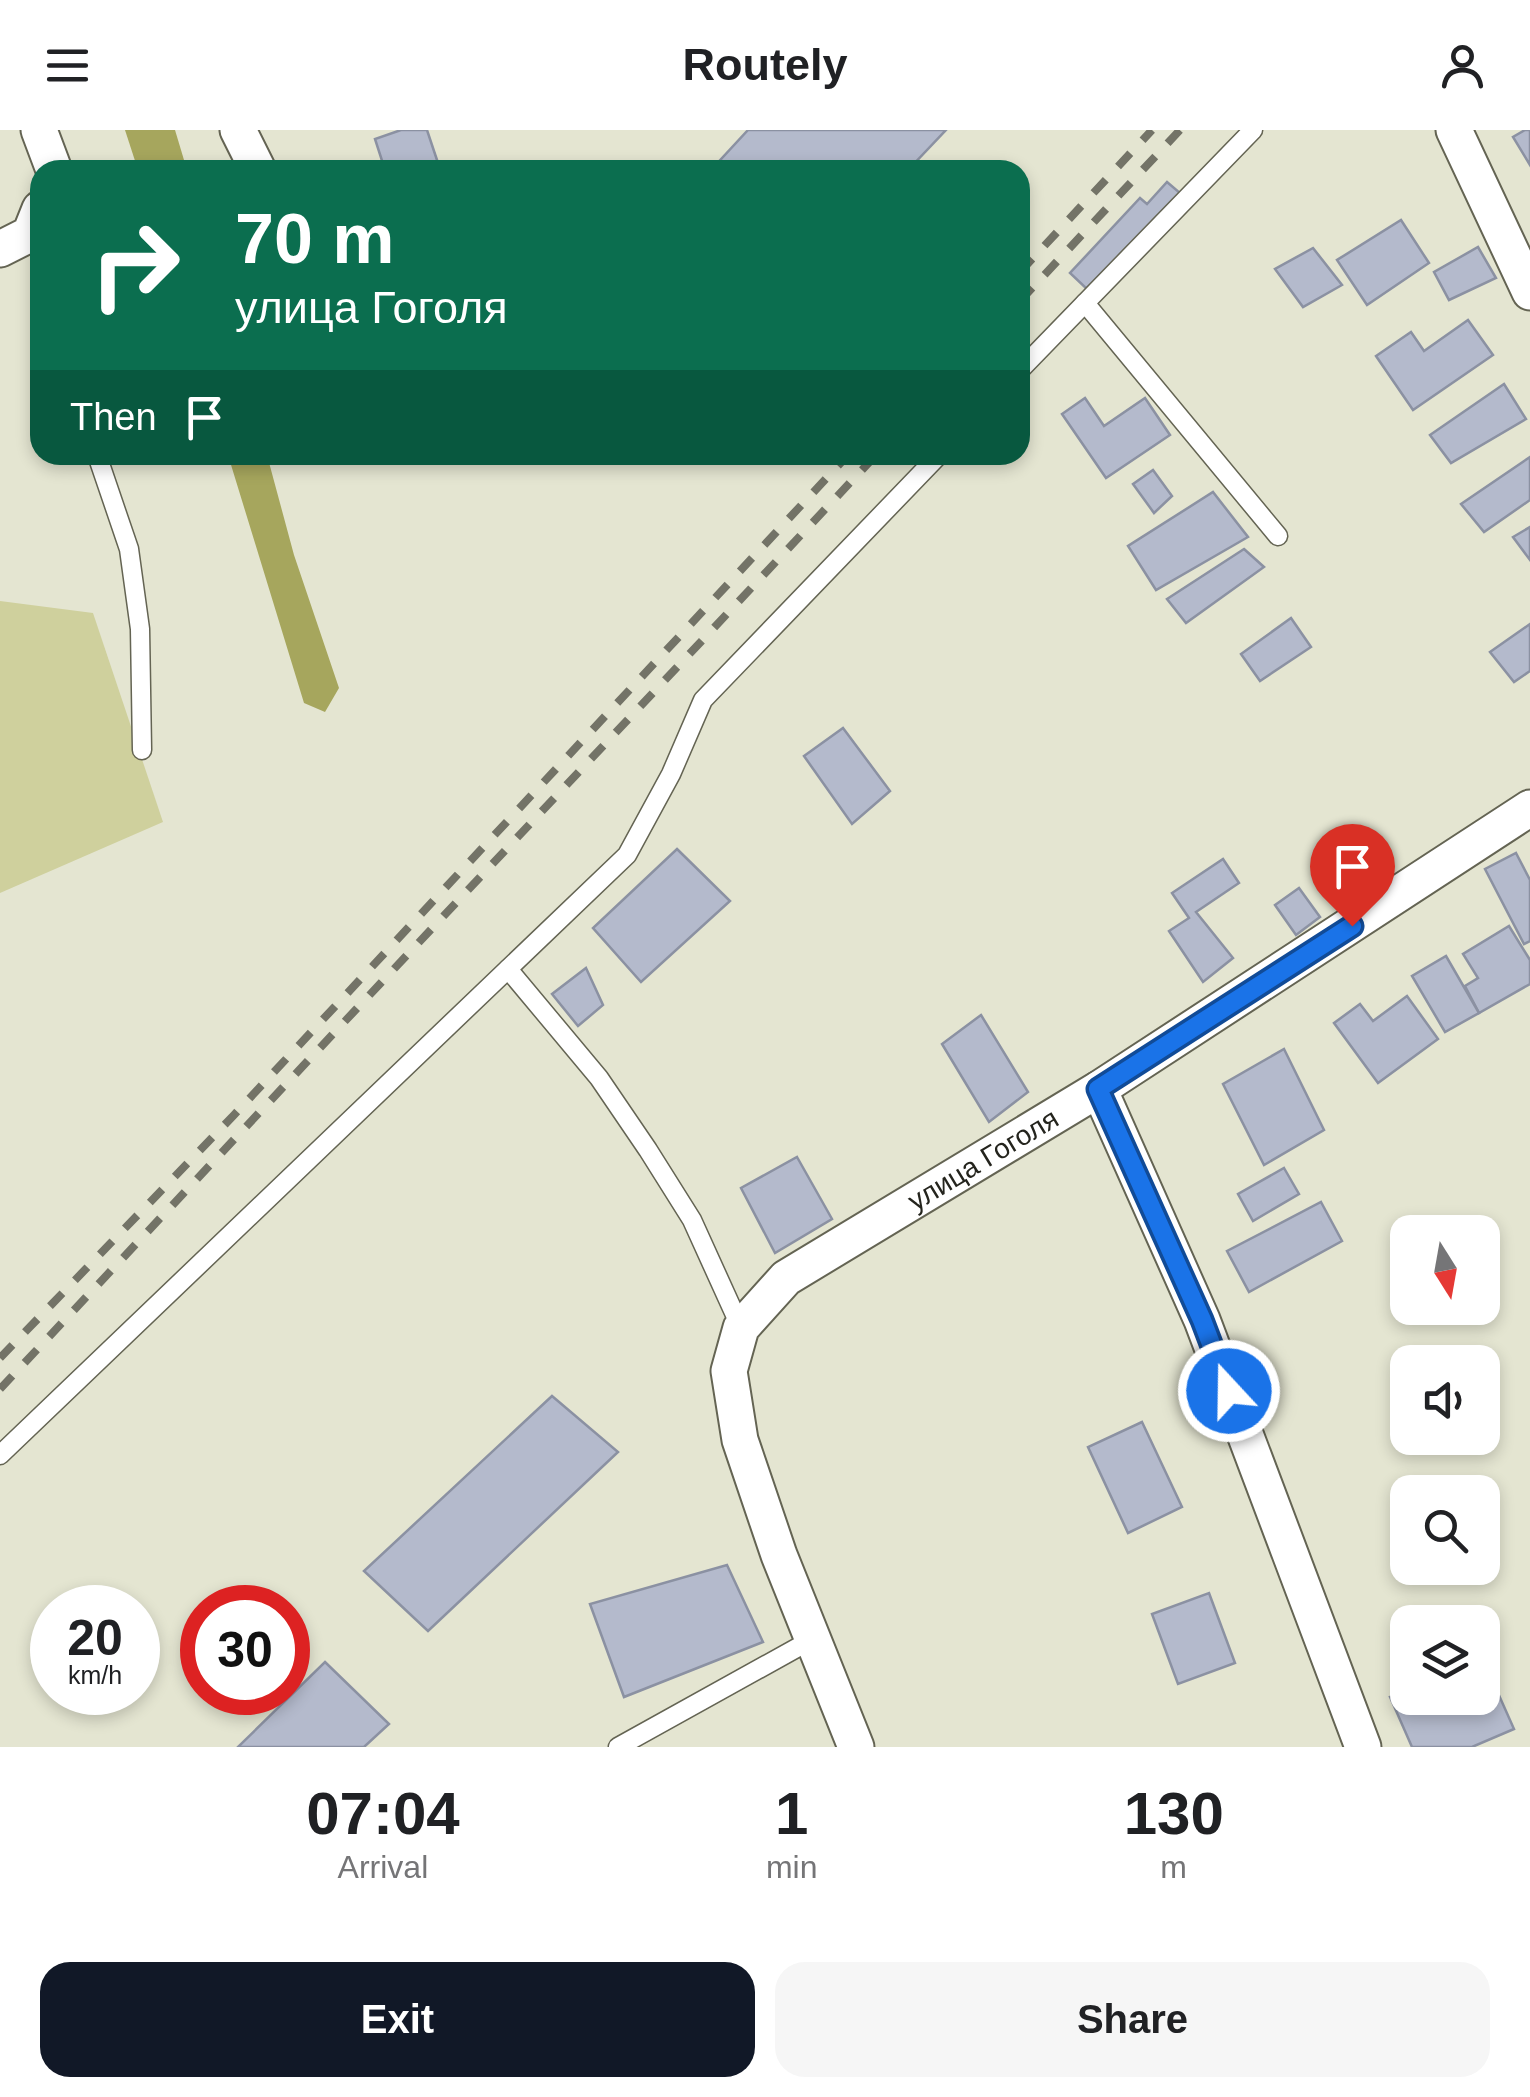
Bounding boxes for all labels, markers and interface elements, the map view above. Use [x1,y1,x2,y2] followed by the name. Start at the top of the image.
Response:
[40,38,95,93] icon: menu
[1435,38,1490,93] icon: person
[682,39,848,90] text: Routely
[70,200,200,330] icon: right
[235,200,395,278] text: 70 m
[235,282,508,333] text: улица Гоголя
[177,390,232,445] icon: arrive
[70,396,157,438] text: Then
[1310,824,1395,927] pin
[1325,839,1380,894] icon: arrive
[902,1102,1063,1216] street label: улица Гоголя
[1390,1215,1500,1325] north arrow
[1390,1215,1500,1715] map controls
[1177,1339,1281,1443] position arrow
[1390,1345,1500,1455] button: sound
[1390,1475,1500,1585] button: search
[180,1585,310,1715] speed limit sign: 30
[1390,1605,1500,1715] button: layers
[67,1610,123,1666] text: 20
[68,1661,122,1689] text: km/h
[306,1780,460,1847] text: 07:04
[775,1780,808,1847] text: 1
[1124,1780,1224,1847] text: 130
[338,1849,428,1885] text: Arrival
[766,1849,817,1885] text: min
[1160,1849,1187,1885] text: m
[40,1962,755,2077] button: Exit
[775,1962,1490,2077] button: Share

